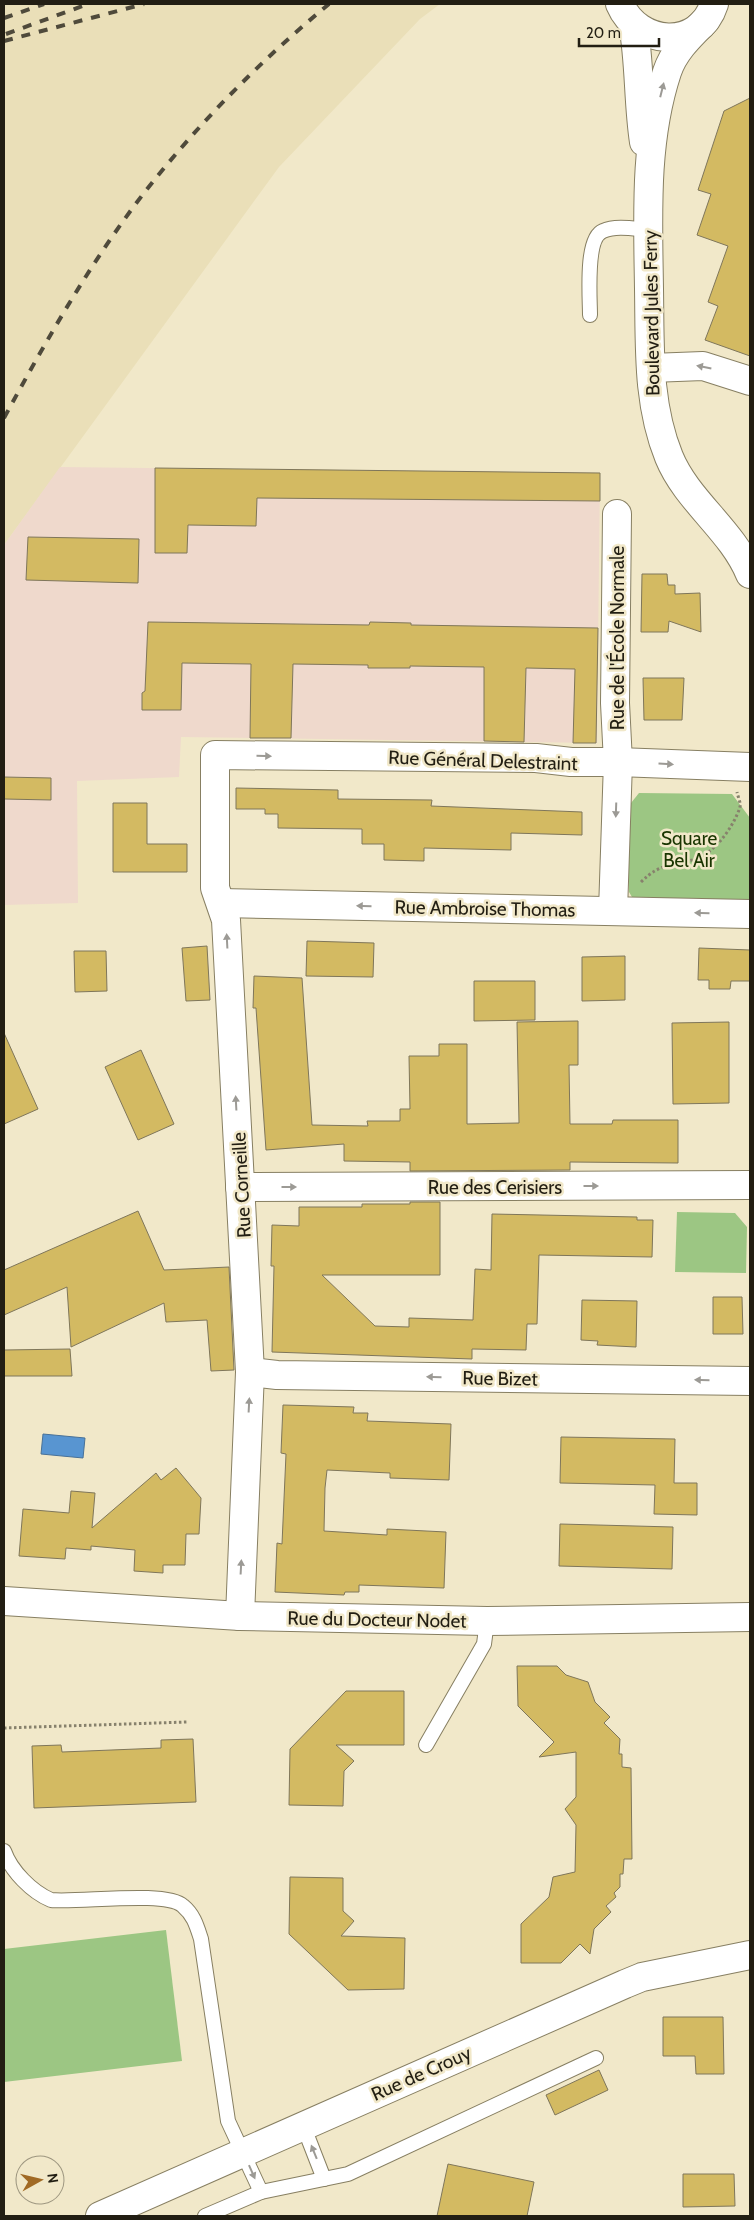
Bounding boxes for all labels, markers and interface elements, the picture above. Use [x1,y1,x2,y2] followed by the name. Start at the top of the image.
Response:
[579,15,659,47] scale bar
[586,24,621,42] text: 20 m
[659,82,667,97] one-way arrow
[639,229,664,396] street label: Boulevard Jules Ferry
[695,363,711,371] one-way arrow
[605,546,629,730] street label: Rue de l'École Normale
[388,746,579,775] street label: Rue Général Delestraint
[256,752,272,760] one-way arrow
[658,760,674,768] one-way arrow
[612,803,620,819] one-way arrow
[661,827,717,872] park label: Square Bel Air
[394,895,576,922] street label: Rue Ambroise Thomas
[356,902,372,910] one-way arrow
[693,909,709,917] one-way arrow
[222,932,230,948] one-way arrow
[232,1095,240,1111] one-way arrow
[227,1131,256,1239] street label: Rue Corneille
[428,1176,562,1199] street label: Rue des Cerisiers
[583,1182,599,1190] one-way arrow
[281,1183,297,1191] one-way arrow
[462,1366,538,1391] street label: Rue Bizet
[426,1373,442,1381] one-way arrow
[693,1376,709,1384] one-way arrow
[245,1397,253,1413] one-way arrow
[237,1559,245,1575] one-way arrow
[287,1606,467,1633] street label: Rue du Docteur Nodet
[368,2041,475,2106] street label: Rue de Crouy
[309,2145,317,2159] one-way arrow
[15,2155,65,2205] north arrow
[249,2165,257,2179] one-way arrow
[43,2172,62,2184] text: N

